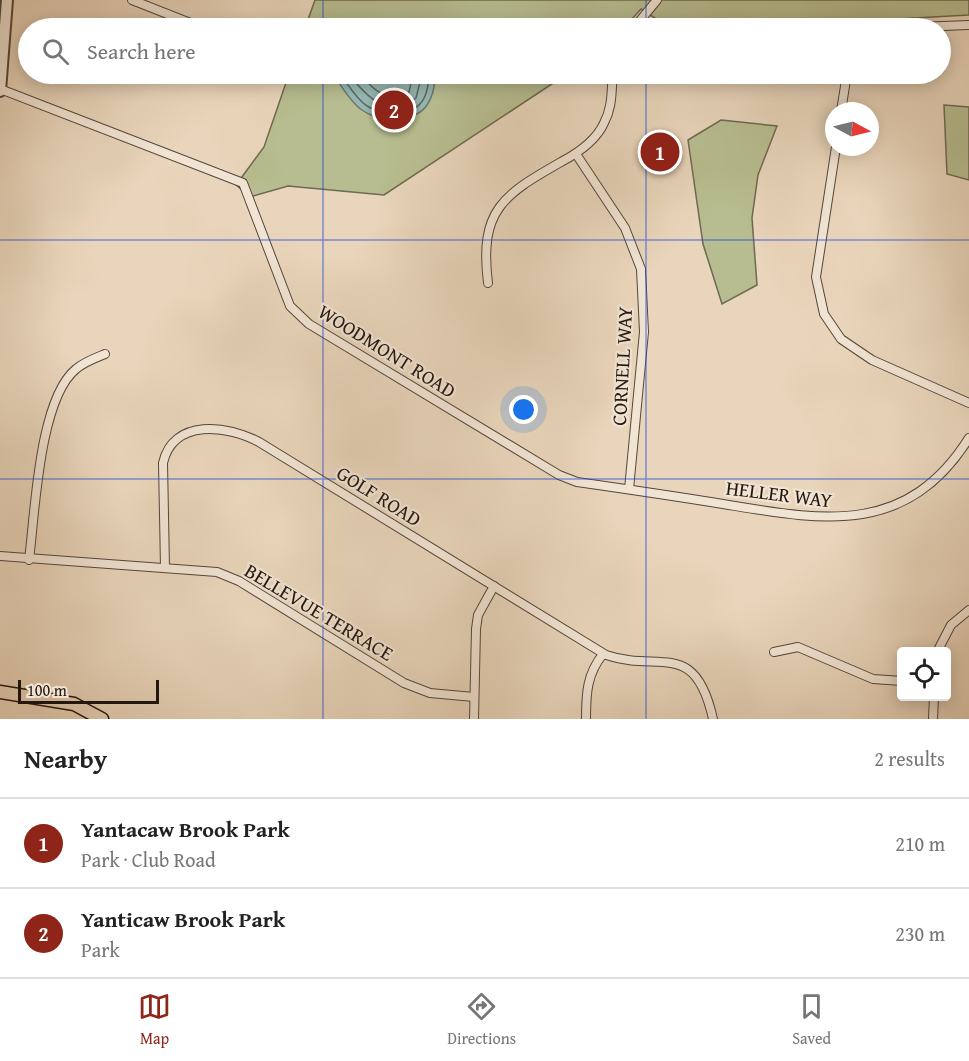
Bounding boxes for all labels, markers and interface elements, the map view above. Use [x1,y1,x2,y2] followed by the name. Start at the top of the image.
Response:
[18,18,951,84] search box
[39,35,72,68] icon: search
[87,35,196,67] text: Search here
[374,88,414,132] pin: 2
[825,102,879,156] north arrow
[640,130,680,174] pin: 1
[313,297,462,405] street label: WOODMONT ROAD
[604,306,639,426] street label: CORNELL WAY
[509,395,538,424] your location
[331,458,427,533] street label: GOLF ROAD
[724,473,834,514] street label: HELLER WAY
[239,556,399,668] street label: BELLEVUE TERRACE
[897,647,951,701] map controls
[897,647,951,701] button: locate
[18,677,159,704] scale bar
[27,678,67,702] text: 100 m
[24,739,107,778] text: Nearby
[874,744,945,773] text: 2 results
[81,813,290,845] text: Yantacaw Brook Park
[38,829,49,858] text: 1
[895,829,945,858] text: 210 m
[81,845,216,874] text: Park · Club Road
[81,903,285,935] text: Yanticaw Brook Park
[38,919,49,948] text: 2
[895,919,945,948] text: 230 m
[81,935,120,964] text: Park
[138,990,171,1050] tab: Map
[447,990,516,1050] tab: Directions
[792,990,831,1050] tab: Saved

